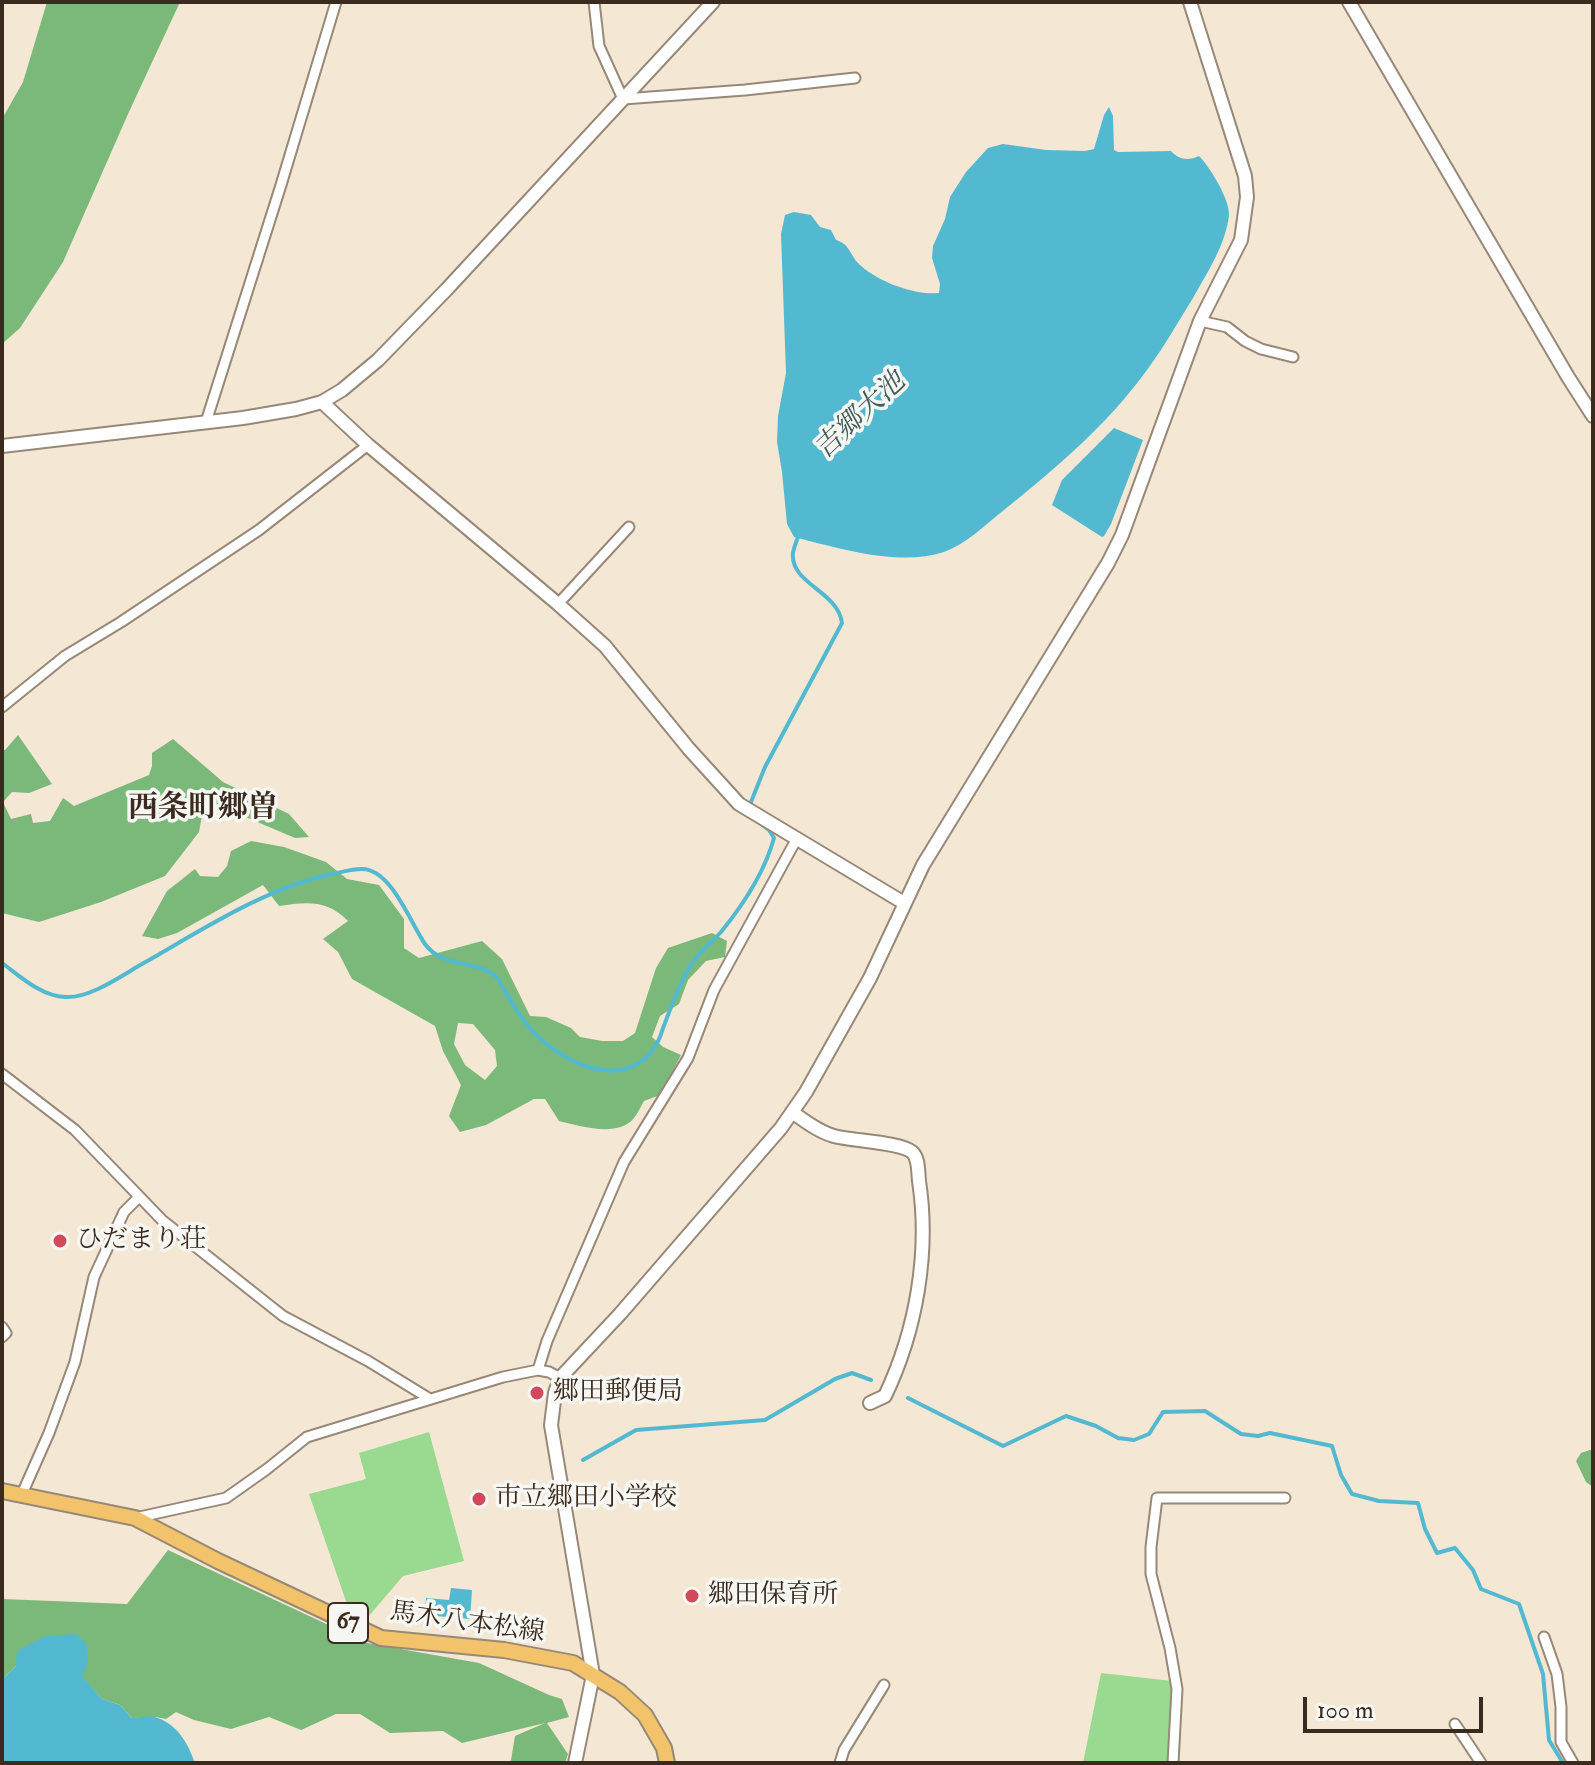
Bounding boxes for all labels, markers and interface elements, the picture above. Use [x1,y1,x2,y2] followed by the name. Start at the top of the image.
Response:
[809,367,913,467] water label: 吉郷大池
[128,792,278,828] district label: 西条町郷曽
[76,1225,206,1257] place label: ひだまり荘
[51,1232,69,1250] marker: ひだまり荘
[553,1377,683,1409] place label: 郷田郵便局
[528,1384,546,1402] marker: 郷田郵便局
[495,1483,677,1515] place label: 市立郷田小学校
[470,1490,488,1508] marker: 市立郷田小学校
[708,1580,838,1612] place label: 郷田保育所
[683,1587,701,1605] marker: 郷田保育所
[388,1598,546,1650] street label: 馬木八本松線
[328,1603,368,1643] road number: 67
[1307,1681,1487,1731] scale bar
[1317,1695,1374,1726] text: 100 m

